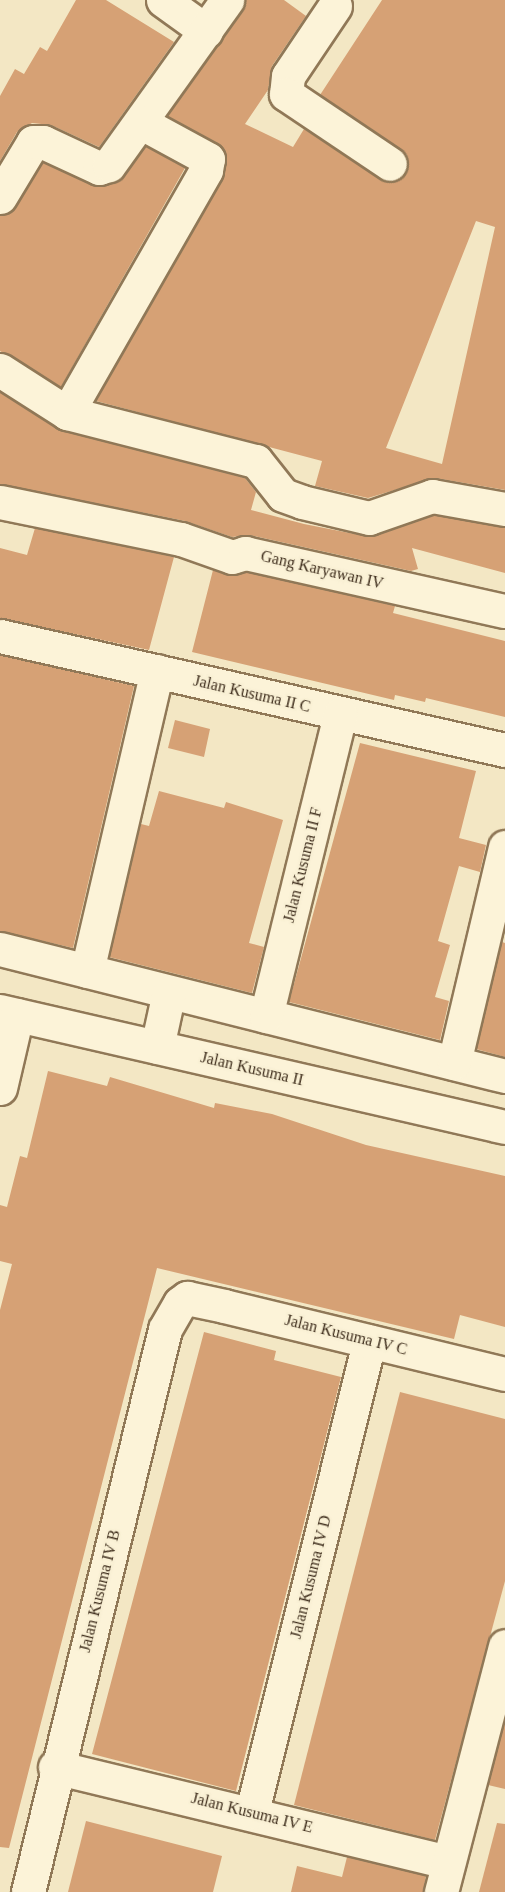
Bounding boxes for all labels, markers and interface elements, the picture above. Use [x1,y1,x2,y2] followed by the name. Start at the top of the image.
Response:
[259,547,385,593] street label: Gang Karyawan IV
[192,671,312,717] street label: Jalan Kusuma II C
[279,806,327,924] street label: Jalan Kusuma II F
[199,1048,305,1090] street label: Jalan Kusuma II
[283,1310,409,1360] street label: Jalan Kusuma IV C
[286,1513,336,1641] street label: Jalan Kusuma IV D
[75,1528,125,1654] street label: Jalan Kusuma IV B
[189,1789,315,1837] street label: Jalan Kusuma IV E

